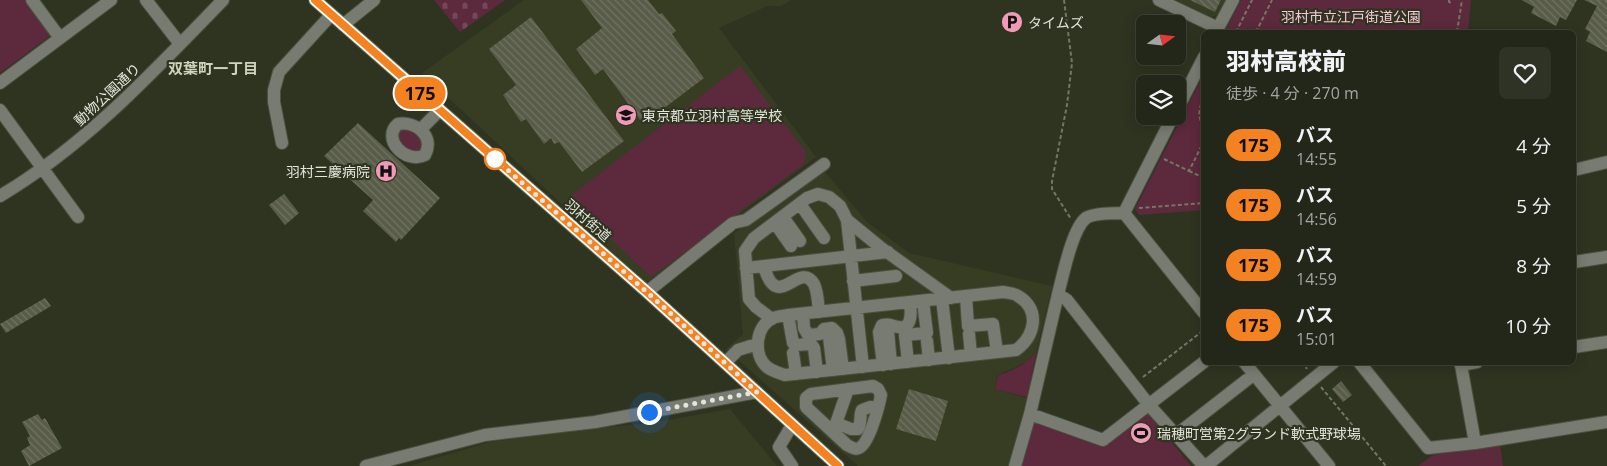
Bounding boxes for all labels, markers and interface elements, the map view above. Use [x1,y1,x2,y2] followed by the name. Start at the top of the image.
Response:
[1281,7,1421,26] park label: 羽村市立江戸街道公園
[1000,10,1024,34] parking icon: タイムズ
[1028,13,1084,32] place label: タイムズ
[1136,15,1186,65] north arrow
[1136,15,1186,125] map controls
[1226,44,1346,77] text: 羽村高校前
[1499,47,1551,99] button: heart
[70,58,144,130] street label: 動物公園通り
[168,58,258,78] district label: 双葉町一丁目
[1136,75,1186,125] button: layers
[391,77,449,109] line badge: 175
[405,81,435,105] text: 175
[1226,82,1359,104] text: 徒歩 · 4 分 · 270 m
[614,103,638,127] school or university icon: 東京都立羽村高等学校
[642,106,782,125] place label: 東京都立羽村高等学校
[1296,122,1334,148] text: バス
[1238,133,1269,157] text: 175
[1516,133,1551,159] text: 4 分
[484,148,506,170] unlabelled marker
[1296,148,1337,170] text: 14:55
[374,159,398,183] hospital icon: 羽村三慶病院
[286,162,370,181] place label: 羽村三慶病院
[1296,182,1334,208] text: バス
[1238,193,1269,217] text: 175
[1516,193,1551,219] text: 5 分
[561,194,615,246] street label: 羽村街道
[1296,208,1337,230] text: 14:56
[1296,242,1334,268] text: バス
[1238,253,1269,277] text: 175
[1516,253,1551,279] text: 8 分
[1296,268,1337,290] text: 14:59
[1296,302,1334,328] text: バス
[1238,313,1269,337] text: 175
[1505,313,1551,339] text: 10 分
[1296,328,1337,350] text: 15:01
[637,400,662,425] your location
[1129,421,1153,445] sports icon: 瑞穂町営第2グランド軟式野球場
[1157,424,1361,443] place label: 瑞穂町営第2グランド軟式野球場

